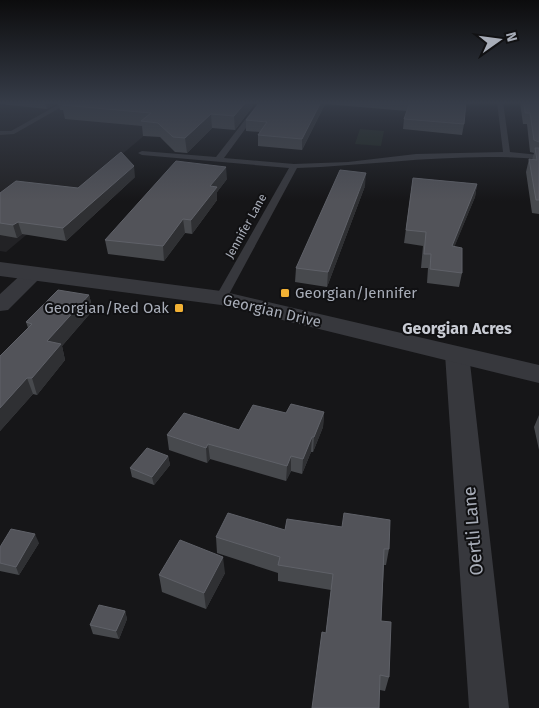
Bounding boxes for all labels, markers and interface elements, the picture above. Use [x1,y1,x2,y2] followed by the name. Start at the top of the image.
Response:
[474,15,524,65] north arrow
[502,30,521,44] text: N
[222,191,270,261] street label: Jennifer Lane
[295,284,417,302] place label: Georgian/Jennifer
[279,287,291,299] marker: Georgian/Jennifer
[221,291,323,331] street label: Georgian Drive
[44,299,169,317] place label: Georgian/Red Oak
[173,302,185,314] marker: Georgian/Red Oak
[402,319,512,338] district label: Georgian Acres
[458,485,488,577] street label: Oertli Lane

